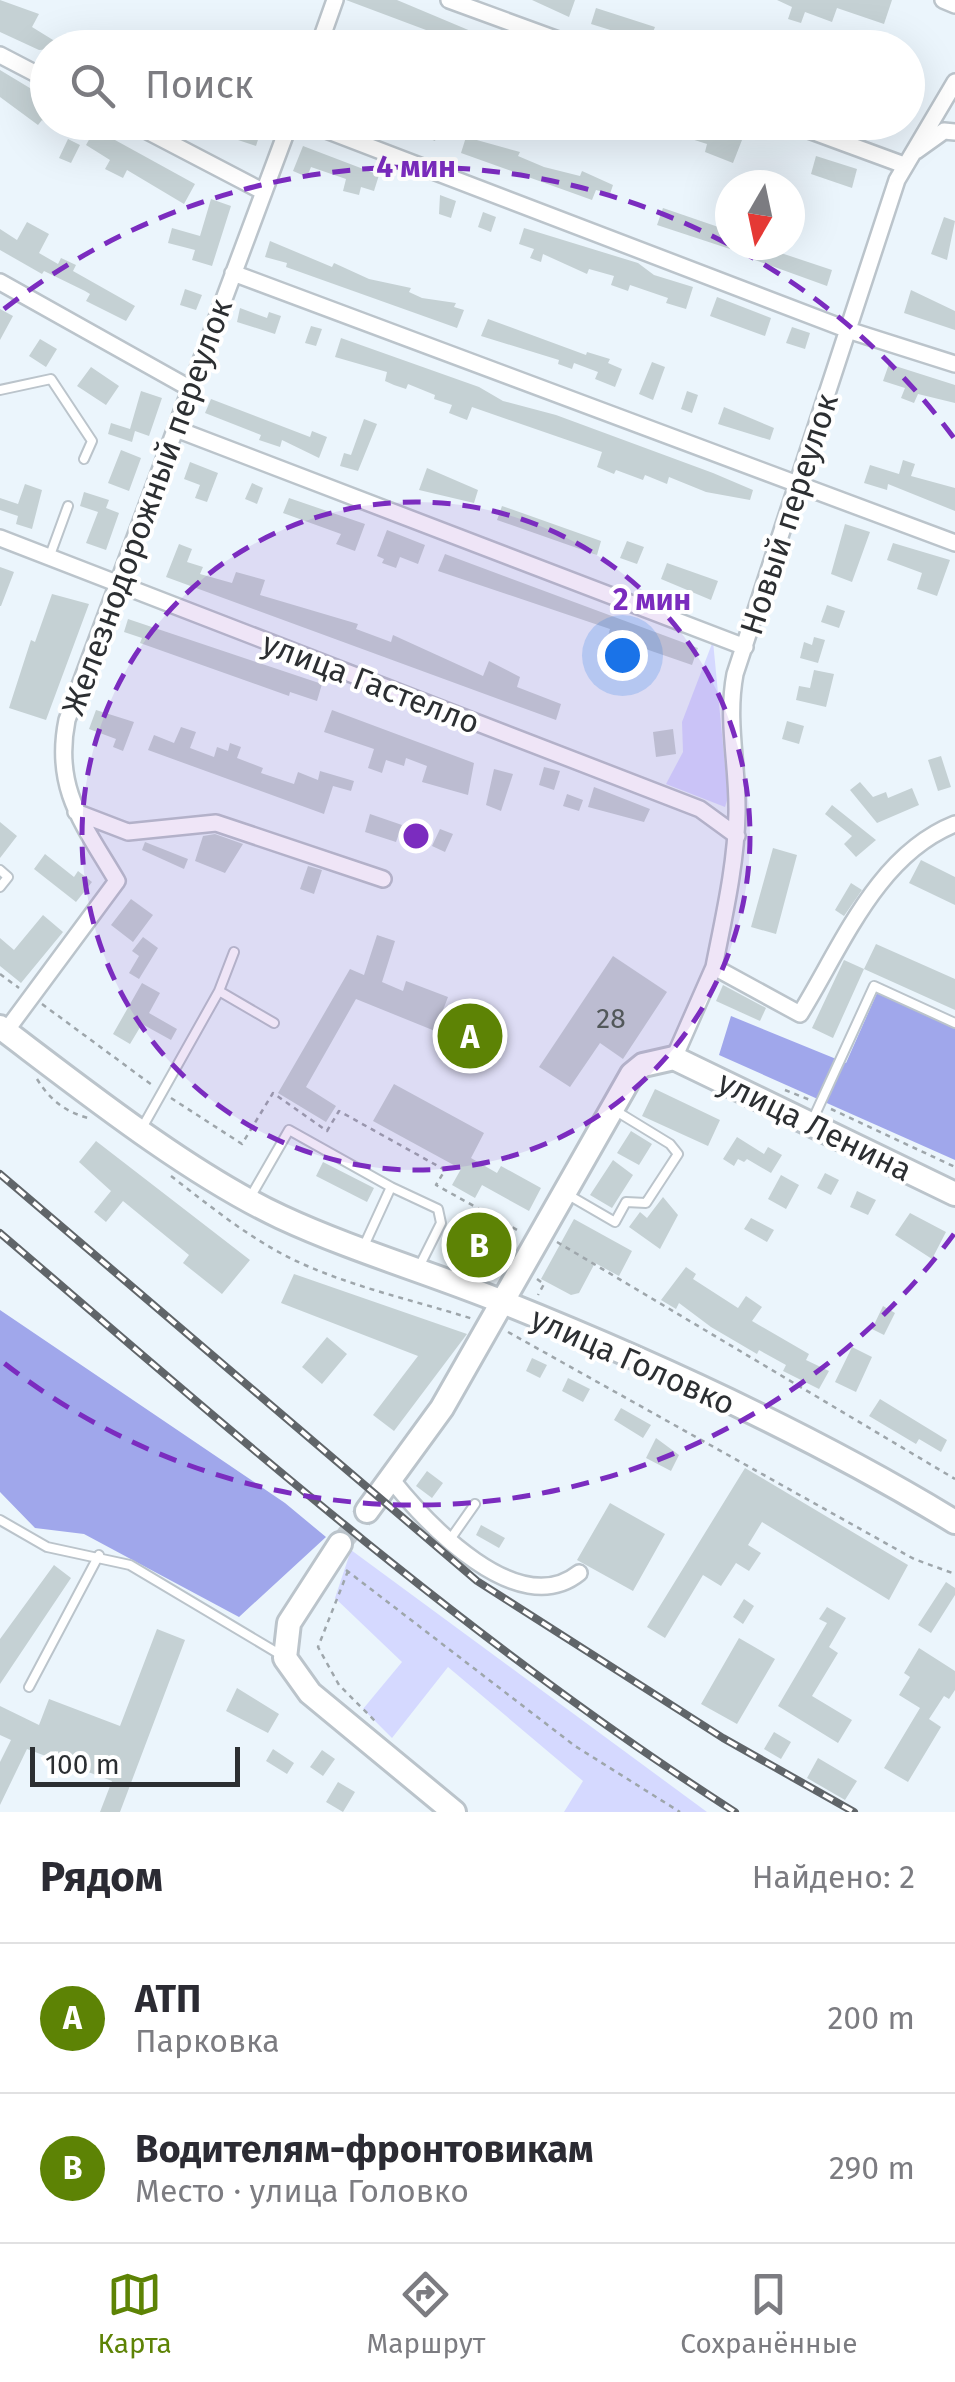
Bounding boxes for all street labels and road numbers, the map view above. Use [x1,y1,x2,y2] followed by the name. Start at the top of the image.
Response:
[54,293,240,720] street label: Железнодорожный переулок
[732,388,846,639] street label: Новый переулок
[257,624,485,742] street label: улица Гастелло
[712,1063,918,1189] street label: улица Ленина
[525,1299,741,1423] street label: улица Головко

